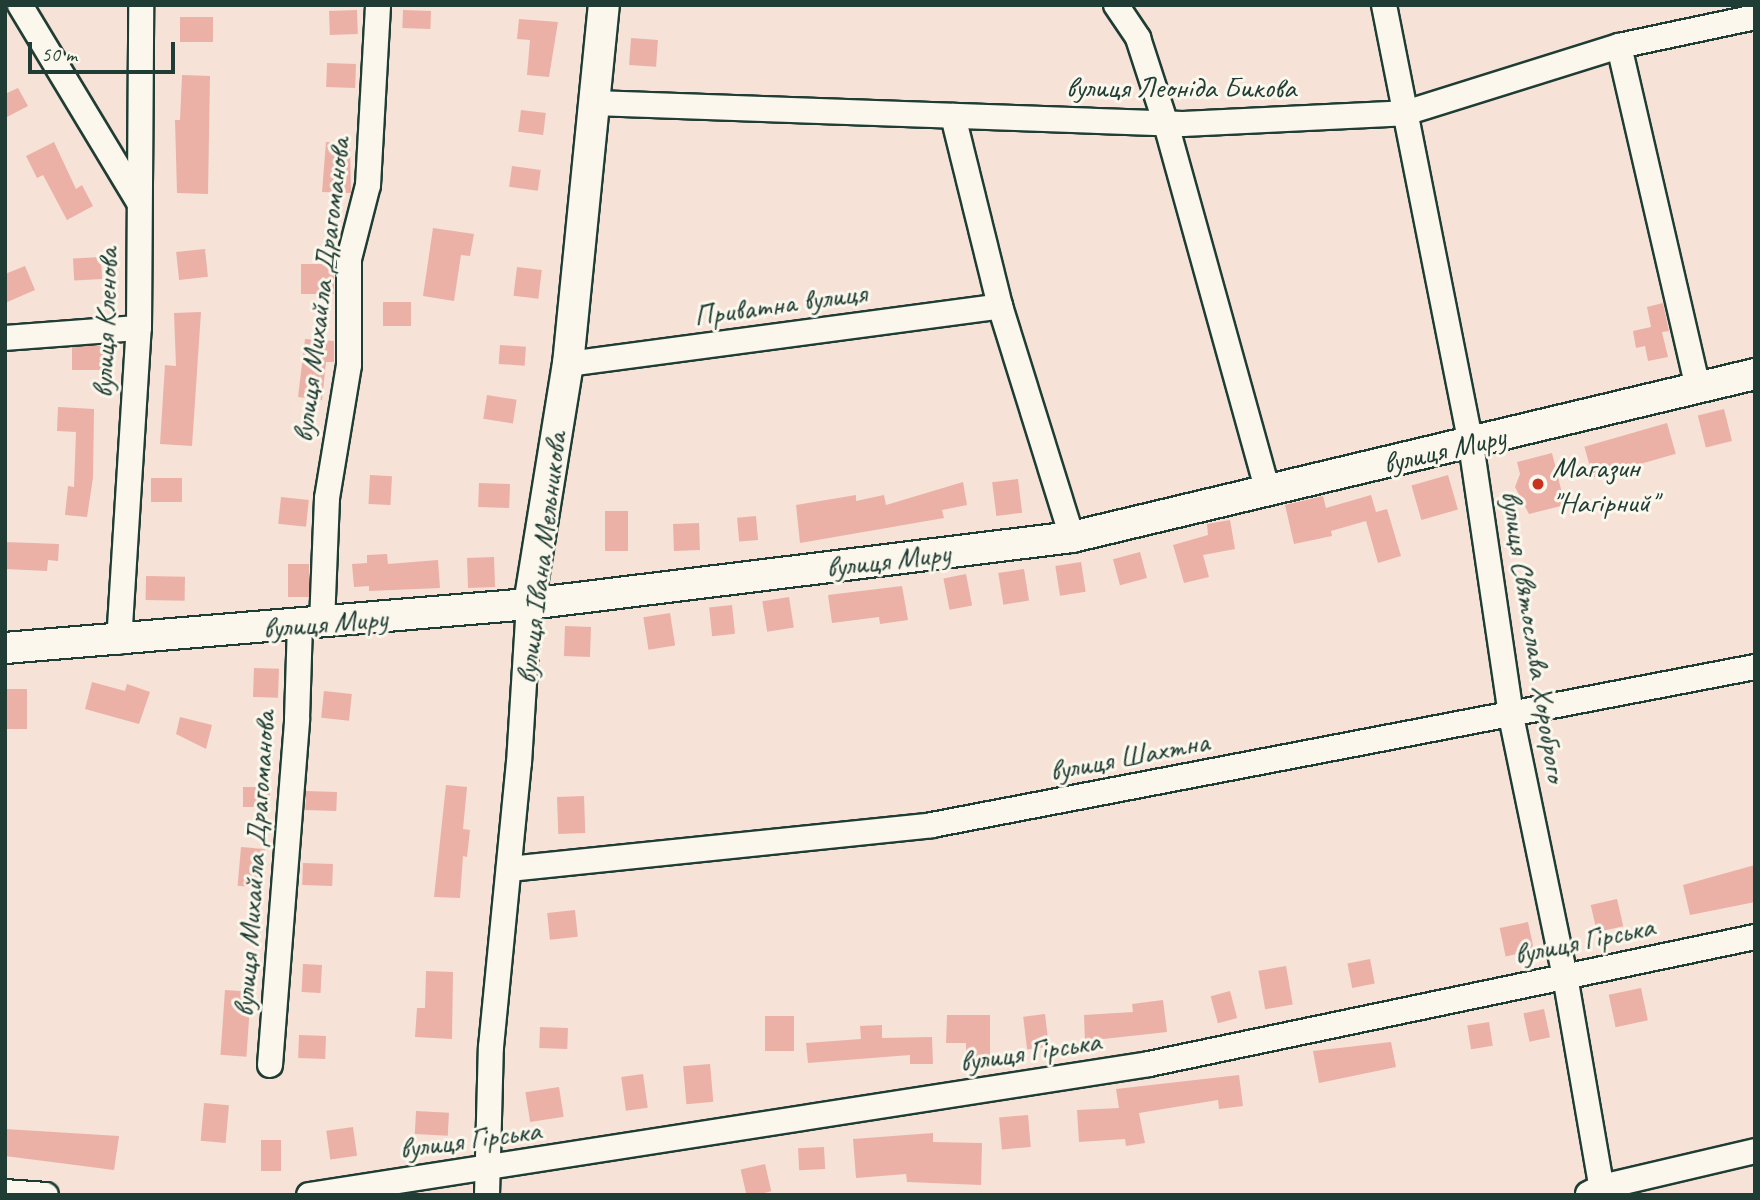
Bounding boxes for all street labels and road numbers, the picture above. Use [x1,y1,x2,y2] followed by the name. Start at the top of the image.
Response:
[1068,69,1294,105] street label: вулиця Леоніда Бикова
[284,136,358,444] street label: вулиця Михайла Драгоманова
[84,247,126,399] street label: вулиця Кленова
[692,274,868,334] street label: Приватна вулиця
[1379,418,1509,482] street label: вулиця Миру
[508,429,574,687] street label: вулиця Івана Мельникова
[1493,488,1575,784] street label: вулиця Святослава Хороброго
[824,535,952,585] street label: вулиця Миру
[261,600,389,646] street label: вулиця Миру
[225,710,283,1018] street label: вулиця Михайла Драгоманова
[1046,723,1212,789] street label: вулиця Шахтна
[1511,908,1657,972] street label: вулиця Гірська
[957,1022,1103,1080] street label: вулиця Гірська
[397,1111,543,1167] street label: вулиця Гірська

